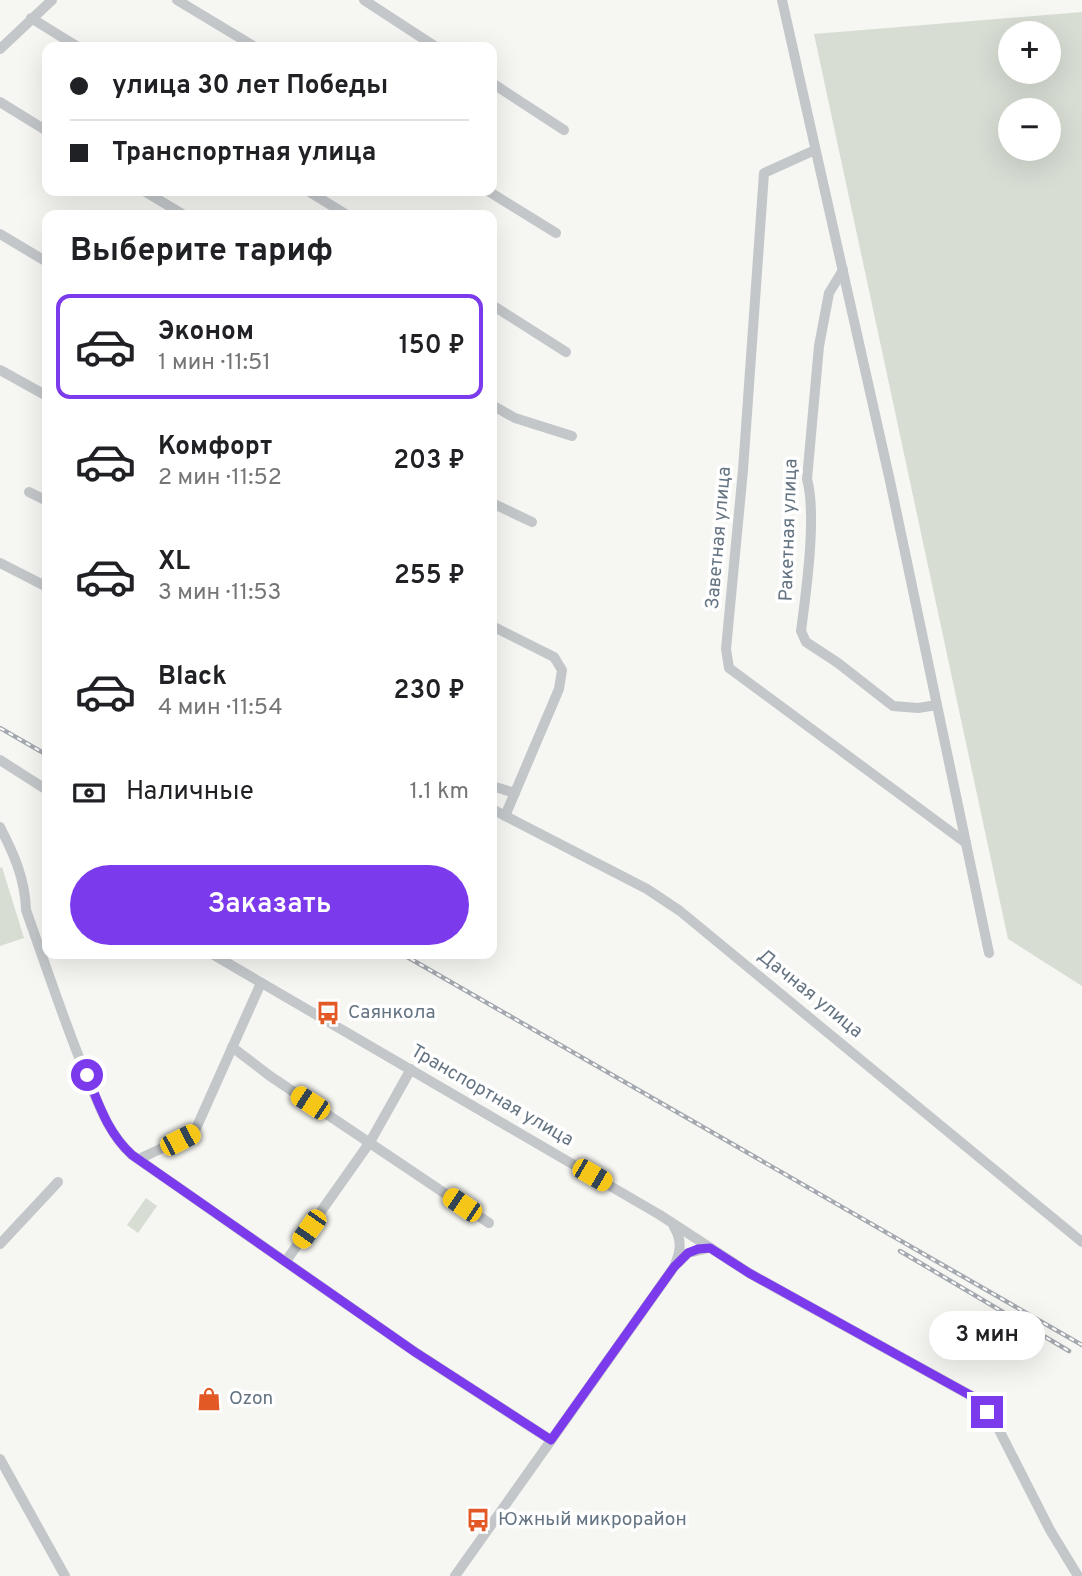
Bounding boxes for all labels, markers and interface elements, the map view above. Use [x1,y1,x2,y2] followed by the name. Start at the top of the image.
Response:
[998,21,1061,161] map controls
[998,21,1061,84] button: +
[112,70,388,103] text: улица 30 лет Победы
[998,98,1061,161] button: −
[112,137,376,170] text: Транспортная улица
[70,232,333,272] text: Выберите тариф
[74,315,137,378] icon: car
[158,316,254,349] text: Эконом
[399,330,465,363] text: 150 ₽
[158,349,271,378] text: 1 мин · 11:51
[74,430,137,493] icon: car
[158,431,272,464] text: Комфорт
[393,445,465,478] text: 203 ₽
[775,458,803,602] street label: Ракетная улица
[158,464,282,493] text: 2 мин · 11:52
[701,466,737,610] street label: Заветная улица
[74,545,137,608] icon: car
[158,546,190,579] text: XL
[394,560,465,593] text: 255 ₽
[158,579,281,608] text: 3 мин · 11:53
[74,660,137,723] icon: car
[158,661,227,694] text: Black
[394,675,465,708] text: 230 ₽
[158,694,283,723] text: 4 мин · 11:54
[70,774,108,812] icon: cash
[126,776,254,809] text: Наличные
[410,778,469,807] text: 1.1 km
[70,865,469,945] button: Заказать
[752,944,868,1044] street label: Дачная улица
[314,999,342,1027] bus stop icon: Саянкола
[348,1001,435,1025] place label: Саянкола
[406,1040,578,1152] street label: Транспортная улица
[71,1059,103,1091] route start
[287,1083,334,1123] car
[157,1121,204,1159] car
[569,1155,616,1195] car
[439,1185,486,1225] car
[289,1206,330,1252] car
[929,1310,1045,1360] callout: 3 мин
[955,1321,1019,1350] text: 3 мин
[195,1385,223,1413] shop icon: Ozon
[229,1387,273,1411] place label: Ozon
[971,1396,1003,1428] route end
[464,1506,492,1534] bus stop icon: Южный микрорайон
[498,1508,687,1532] place label: Южный микрорайон

